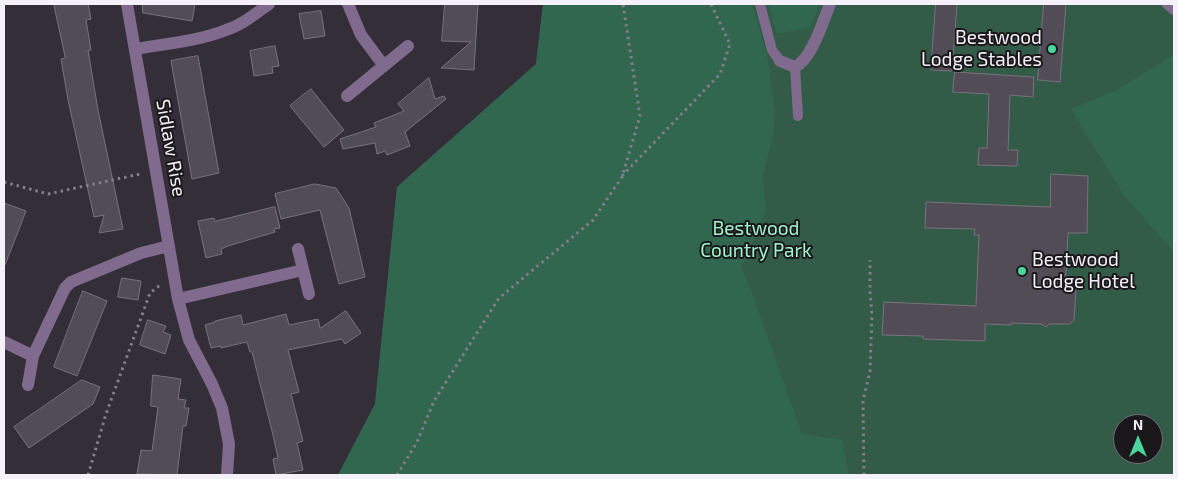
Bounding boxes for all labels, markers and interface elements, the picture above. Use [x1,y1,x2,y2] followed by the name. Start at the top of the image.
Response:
[921,27,1042,71] place label: Bestwood Lodge Stables
[1046,43,1058,55] marker: Bestwood Lodge Stables
[151,98,191,198] street label: Sidlaw Rise
[700,218,812,262] park label: Bestwood Country Park
[1032,249,1135,293] place label: Bestwood Lodge Hotel
[1016,265,1028,277] marker: Bestwood Lodge Hotel
[1113,414,1163,464] north arrow
[1133,416,1143,433] text: N

